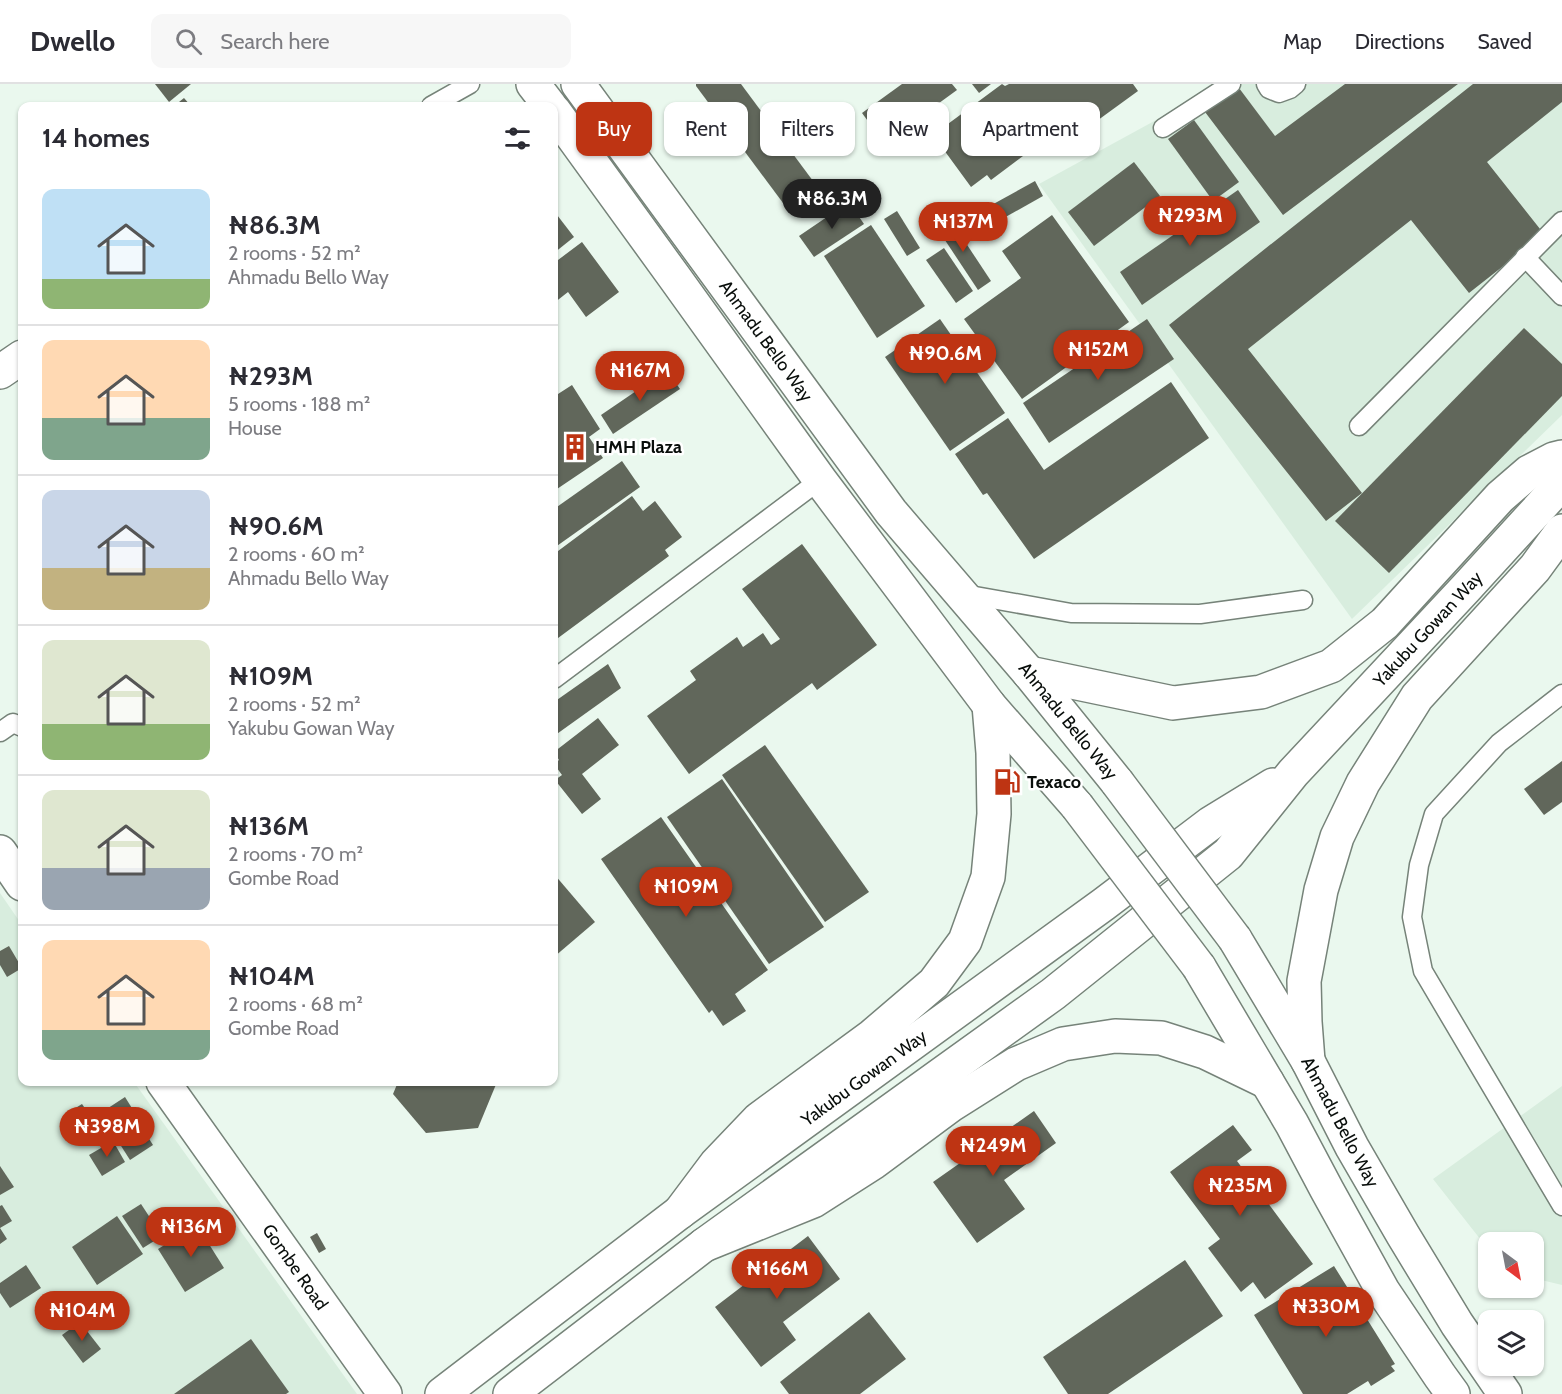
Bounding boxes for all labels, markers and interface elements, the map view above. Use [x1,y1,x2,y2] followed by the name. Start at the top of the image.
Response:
[151,14,571,68] search box
[30,24,115,58] text: Dwello
[172,25,205,58] icon: search
[220,28,330,55] text: Search here
[1283,29,1322,54] text: Map
[1355,29,1444,54] text: Directions
[1477,29,1532,54] text: Saved
[576,102,652,156] chip: Buy
[664,102,748,156] chip: Rent
[760,102,855,156] chip: Filters
[867,102,949,156] chip: New
[961,102,1100,156] chip: Apartment
[42,122,150,154] text: 14 homes
[501,122,534,155] icon: filters
[783,179,881,230] pin: ₦86.3M
[796,186,868,210] text: ₦86.3M
[1148,196,1232,247] pin: ₦293M
[921,202,1005,253] pin: ₦137M
[1157,203,1223,227] text: ₦293M
[228,209,321,241] text: ₦86.3M
[933,209,993,233] text: ₦137M
[90,213,162,285] icon: home
[228,241,361,265] text: 2 rooms · 52 m²
[228,265,389,289] text: Ahmadu Bello Way
[715,276,817,406] street label: Ahmadu Bello Way
[1056,330,1140,381] pin: ₦152M
[896,334,994,385] pin: ₦90.6M
[1067,337,1129,361] text: ₦152M
[908,341,982,365] text: ₦90.6M
[598,351,682,402] pin: ₦167M
[609,358,671,382] text: ₦167M
[228,360,313,392] text: ₦293M
[90,364,162,436] icon: home
[228,392,370,416] text: 5 rooms · 188 m²
[228,416,282,440] text: House
[560,432,590,462] building icon: HMH Plaza
[595,436,682,458] place label: HMH Plaza
[228,510,324,542] text: ₦90.6M
[90,514,162,586] icon: home
[228,542,365,566] text: 2 rooms · 60 m²
[228,566,389,590] text: Ahmadu Bello Way
[1368,567,1487,692] street label: Yakubu Gowan Way
[1014,658,1122,784] street label: Ahmadu Bello Way
[228,660,313,692] text: ₦109M
[90,664,162,736] icon: home
[228,692,361,716] text: 2 rooms · 52 m²
[228,716,394,740] text: Yakubu Gowan Way
[992,767,1022,797] fuel station icon: Texaco
[1027,771,1081,793] place label: Texaco
[228,810,309,842] text: ₦136M
[90,814,162,886] icon: home
[228,842,363,866] text: 2 rooms · 70 m²
[228,866,339,890] text: Gombe Road
[644,867,728,918] pin: ₦109M
[653,874,719,898] text: ₦109M
[228,960,315,992] text: ₦104M
[90,964,162,1036] icon: home
[228,992,363,1016] text: 2 rooms · 68 m²
[228,1016,339,1040] text: Gombe Road
[796,1025,931,1132] street label: Yakubu Gowan Way
[1296,1053,1384,1191] street label: Ahmadu Bello Way
[65,1107,149,1158] pin: ₦398M
[74,1114,140,1138] text: ₦398M
[951,1126,1035,1177] pin: ₦249M
[960,1133,1026,1157] text: ₦249M
[1198,1166,1282,1217] pin: ₦235M
[1208,1173,1272,1197] text: ₦235M
[149,1207,233,1258] pin: ₦136M
[160,1214,222,1238] text: ₦136M
[257,1220,333,1314] street label: Gombe Road
[1478,1232,1544,1298] north arrow
[1478,1232,1544,1376] map controls
[735,1249,819,1300] pin: ₦166M
[746,1256,808,1280] text: ₦166M
[1284,1287,1368,1338] pin: ₦330M
[40,1291,124,1342] pin: ₦104M
[1292,1294,1360,1318] text: ₦330M
[49,1298,115,1322] text: ₦104M
[1478,1310,1544,1376] button: layers

